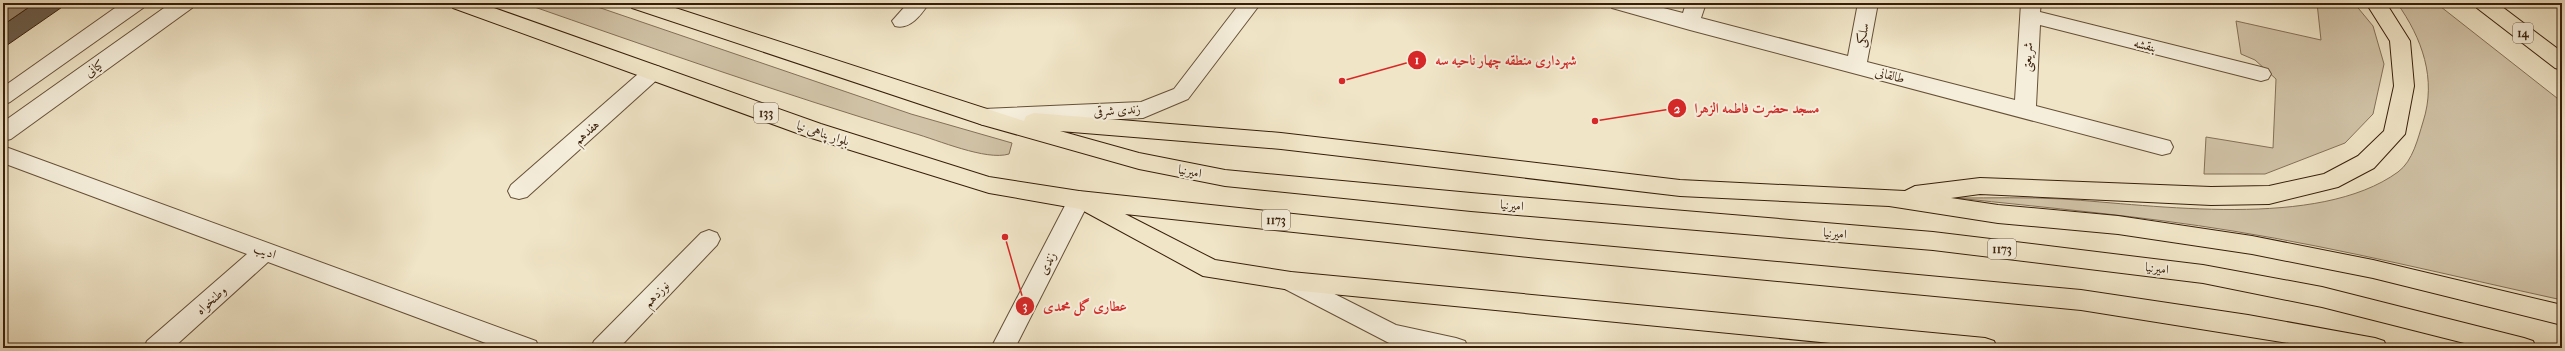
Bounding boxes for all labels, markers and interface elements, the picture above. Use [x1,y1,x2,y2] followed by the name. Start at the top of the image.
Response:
[1852,21,1874,49] street label: سلکی
[2513,23,2533,43] road number: 14
[2132,35,2158,56] street label: بنقشه
[2019,42,2037,72] street label: شریعتی
[1407,47,1584,73] callout: شهرداری منطقه چهار ناحیه سه
[1435,52,1577,70] text: شهرداری منطقه چهار ناحیه سه
[1415,53,1419,67] text: 1
[82,56,107,81] street label: کیانی
[1873,64,1906,87] street label: طالقانی
[1667,95,1828,121] callout: مسجد حضرت فاطمه الزهرا
[1695,100,1819,118] text: مسجد حضرت فاطمه الزهرا
[1093,101,1141,120] street label: زندی شرقی
[1674,102,1681,116] text: 2
[754,103,778,123] road number: 133
[570,116,605,151] street label: هفدهم
[794,117,851,150] street label: بلوار پناهی نیا
[1177,161,1203,181] street label: امیرنیا
[1500,196,1525,214] street label: امیرنیا
[1262,210,1290,230] road number: 1173
[1823,224,1848,242] street label: امیرنیا
[1988,239,2016,259] road number: 1173
[251,240,278,264] street label: ادیب
[1035,249,1060,277] street label: زندی
[2144,259,2170,277] street label: امیرنیا
[640,278,676,314] street label: نوزدهم
[193,282,230,318] street label: وطنخواه
[1015,293,1135,319] callout: عطاری گل محمدی
[1043,297,1127,316] text: عطاری گل محمدی
[1023,299,1028,314] text: 3

